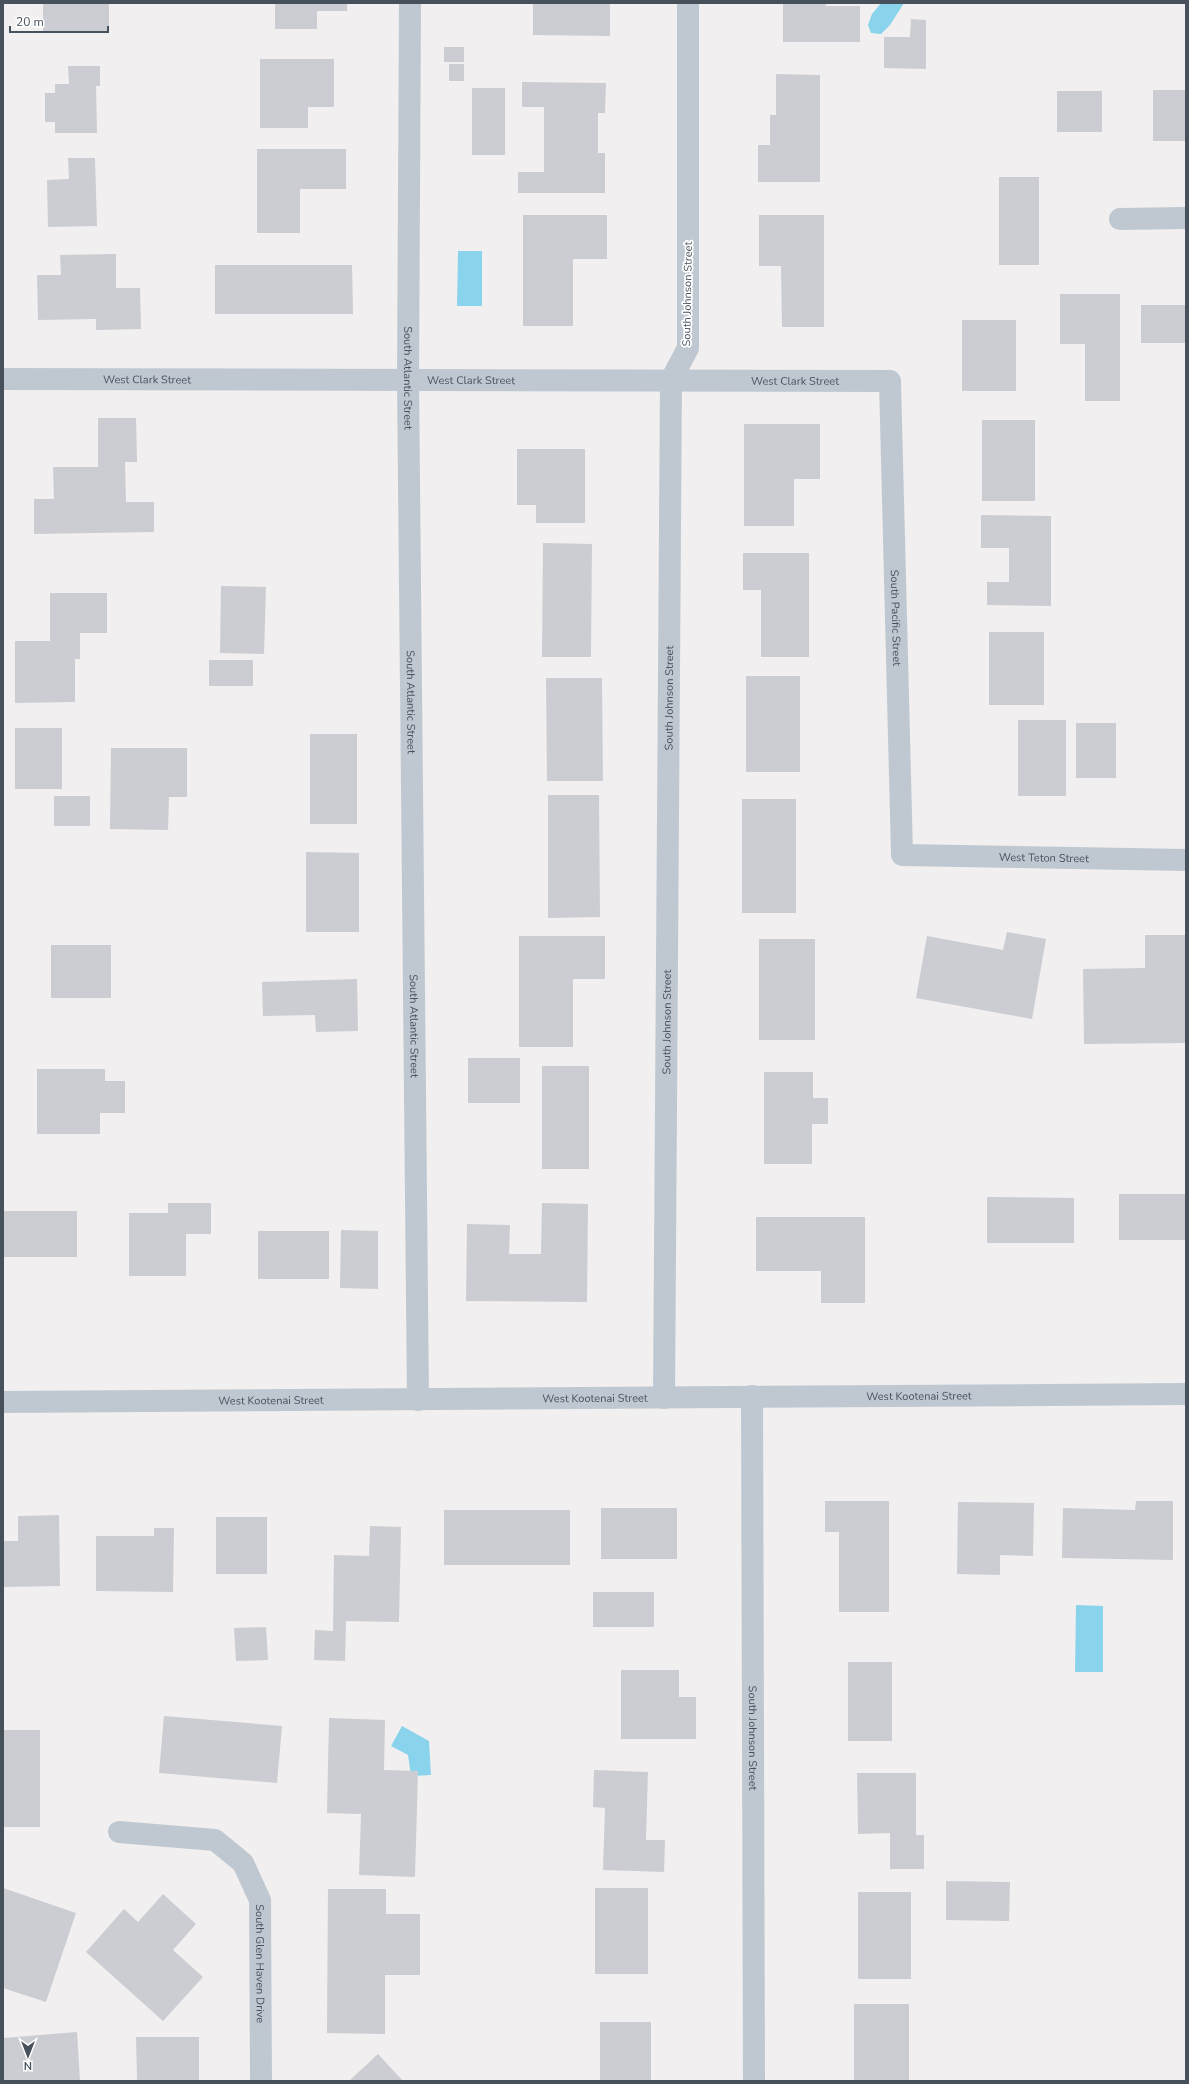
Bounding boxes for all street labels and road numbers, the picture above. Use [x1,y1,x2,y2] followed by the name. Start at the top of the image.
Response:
[679,241,696,346] street label: South Johnson Street
[400,326,415,430] street label: South Atlantic Street
[103,372,191,387] street label: West Clark Street
[427,373,515,388] street label: West Clark Street
[751,374,839,389] street label: West Clark Street
[887,570,904,666] street label: South Pacific Street
[661,645,677,750] street label: South Johnson Street
[403,650,419,754] street label: South Atlantic Street
[999,850,1089,866] street label: West Teton Street
[659,969,675,1074] street label: South Johnson Street
[406,974,422,1078] street label: South Atlantic Street
[866,1388,972,1404] street label: West Kootenai Street
[542,1391,648,1406] street label: West Kootenai Street
[218,1393,324,1409] street label: West Kootenai Street
[745,1686,760,1791] street label: South Johnson Street
[252,1904,268,2023] street label: South Glen Haven Drive

